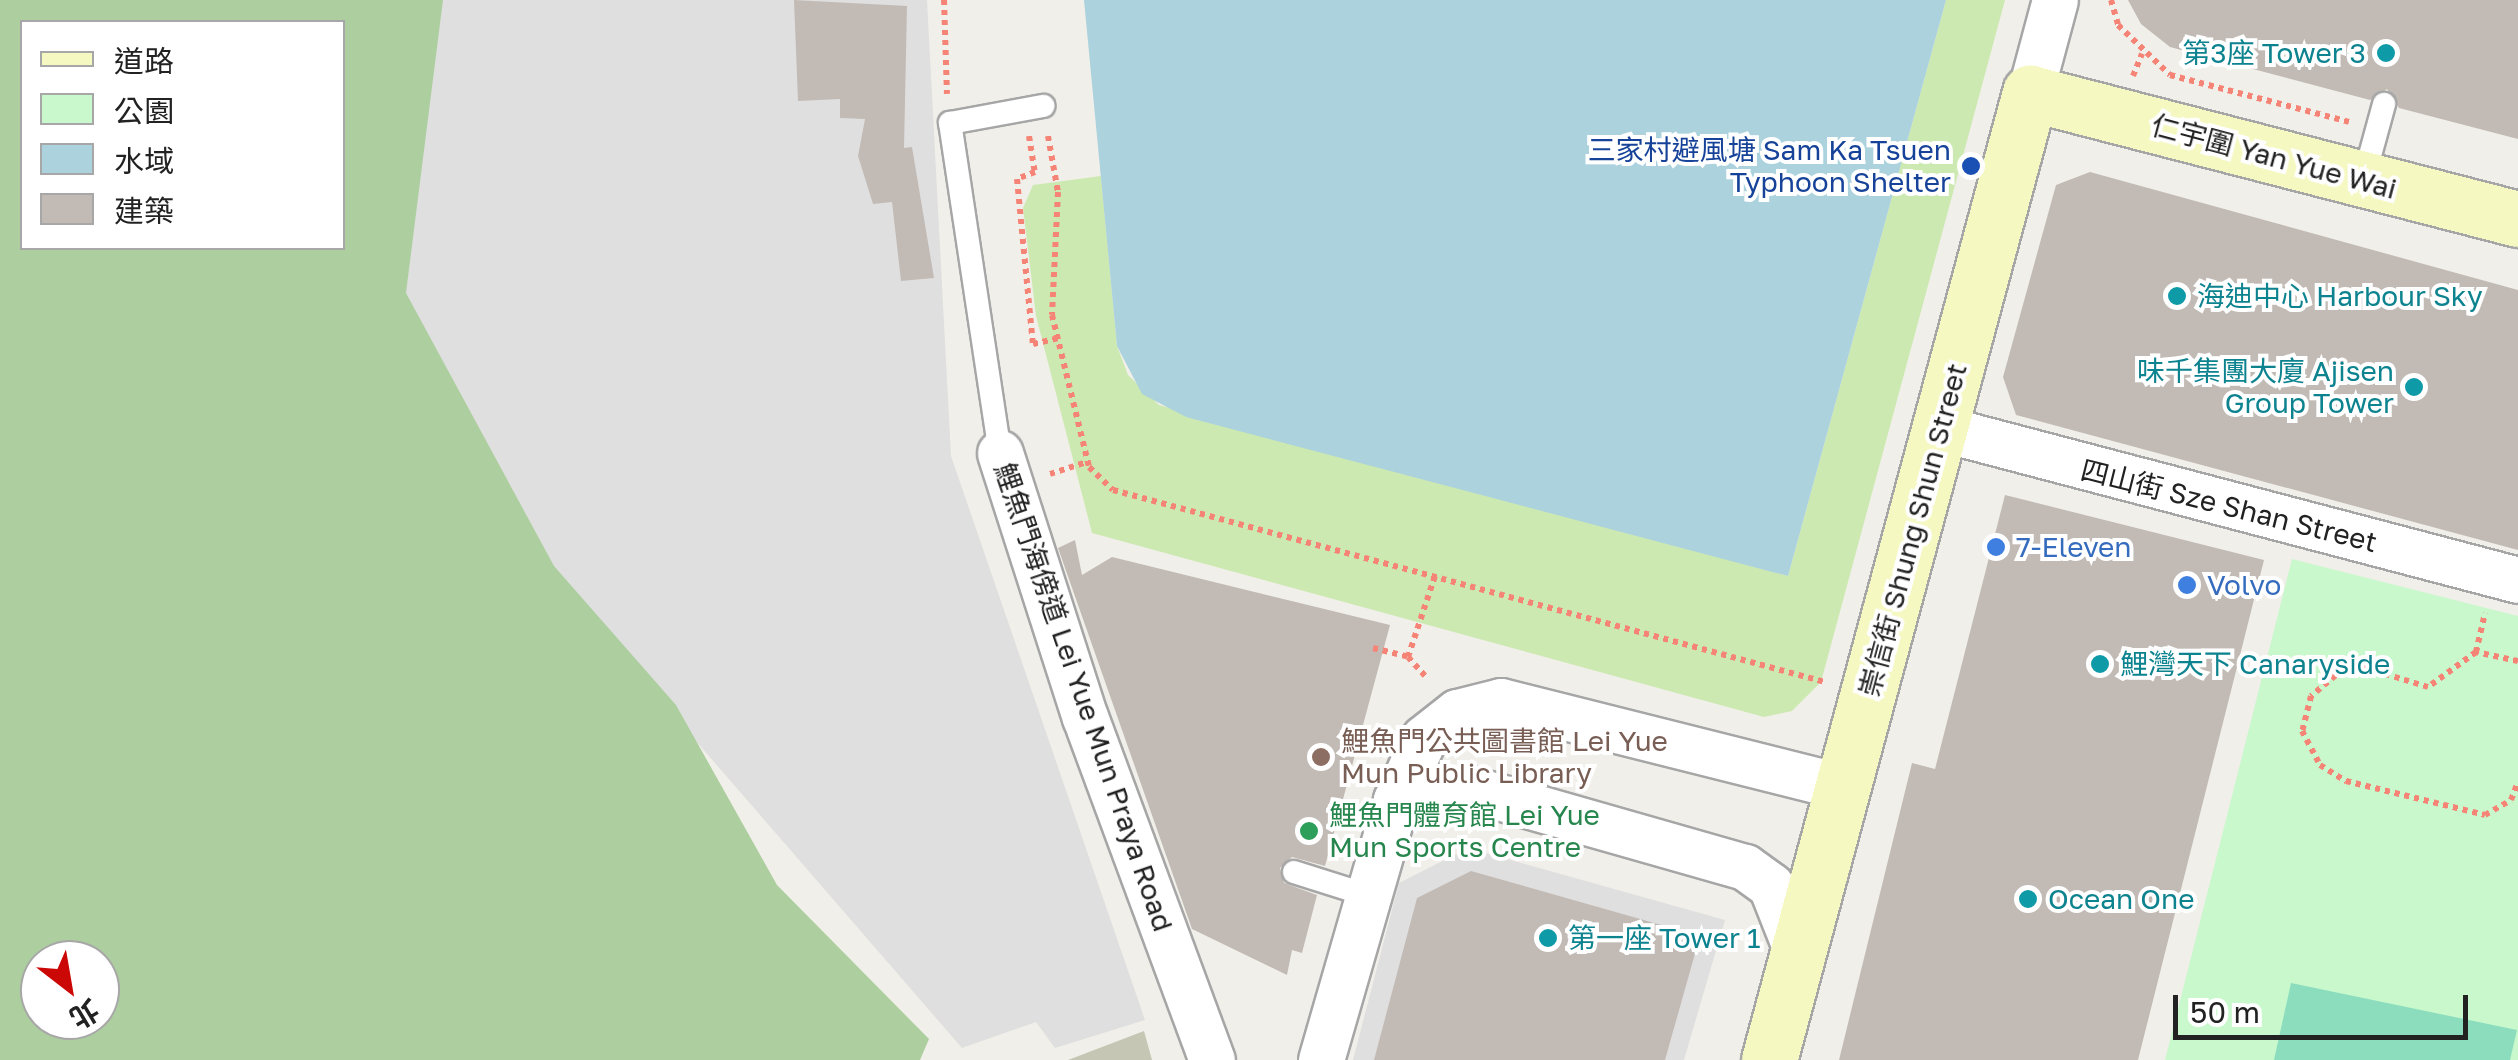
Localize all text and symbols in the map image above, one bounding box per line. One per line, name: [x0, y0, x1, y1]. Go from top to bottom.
legend: [20, 20, 345, 250]
place label: 第3座 Tower 3: [2182, 36, 2366, 70]
marker: 第3座 Tower 3: [2375, 42, 2397, 64]
text: 道路: [114, 43, 174, 79]
text: 公園: [114, 93, 174, 129]
street label: 仁宇圍 Yan Yue Wai: [2148, 108, 2400, 206]
place label: 三家村避風塘 Sam Ka Tsuen Typhoon Shelter: [1588, 133, 1951, 199]
text: 水域: [114, 143, 174, 179]
marker: 三家村避風塘 Sam Ka Tsuen Typhoon Shelter: [1960, 155, 1982, 177]
text: 建築: [114, 193, 174, 229]
place label: 海迪中心 Harbour Sky: [2197, 279, 2483, 313]
marker: 海迪中心 Harbour Sky: [2166, 285, 2188, 307]
place label: 味千集團大廈 Ajisen Group Tower: [2137, 354, 2394, 420]
street label: 崇信街 Shung Shun Street: [1852, 360, 1974, 700]
marker: 味千集團大廈 Ajisen Group Tower: [2403, 376, 2425, 398]
street label: 四山街 Sze Shan Street: [2077, 453, 2381, 559]
street label: 鯉魚門海傍道 Lei Yue Mun Praya Road: [988, 458, 1180, 936]
place label: 7-Eleven: [2016, 530, 2131, 564]
marker: 7-Eleven: [1985, 536, 2007, 558]
place label: Volvo: [2207, 568, 2281, 602]
marker: Volvo: [2176, 574, 2198, 596]
place label: 鯉灣天下 Canaryside: [2120, 647, 2390, 681]
marker: 鯉灣天下 Canaryside: [2089, 653, 2111, 675]
place label: 鯉魚門公共圖書館 Lei Yue Mun Public Library: [1341, 724, 1668, 790]
marker: 鯉魚門公共圖書館 Lei Yue Mun Public Library: [1310, 746, 1332, 768]
place label: 鯉魚門體育館 Lei Yue Mun Sports Centre: [1329, 798, 1600, 864]
marker: 鯉魚門體育館 Lei Yue Mun Sports Centre: [1298, 820, 1320, 842]
place label: Ocean One: [2048, 882, 2194, 916]
marker: Ocean One: [2017, 888, 2039, 910]
place label: 第一座 Tower 1: [1568, 921, 1760, 955]
marker: 第一座 Tower 1: [1537, 927, 1559, 949]
north arrow: [20, 940, 120, 1040]
scale bar: [2178, 975, 2473, 1037]
text: 北: [64, 993, 105, 1036]
text: 50 m: [2190, 994, 2260, 1030]

